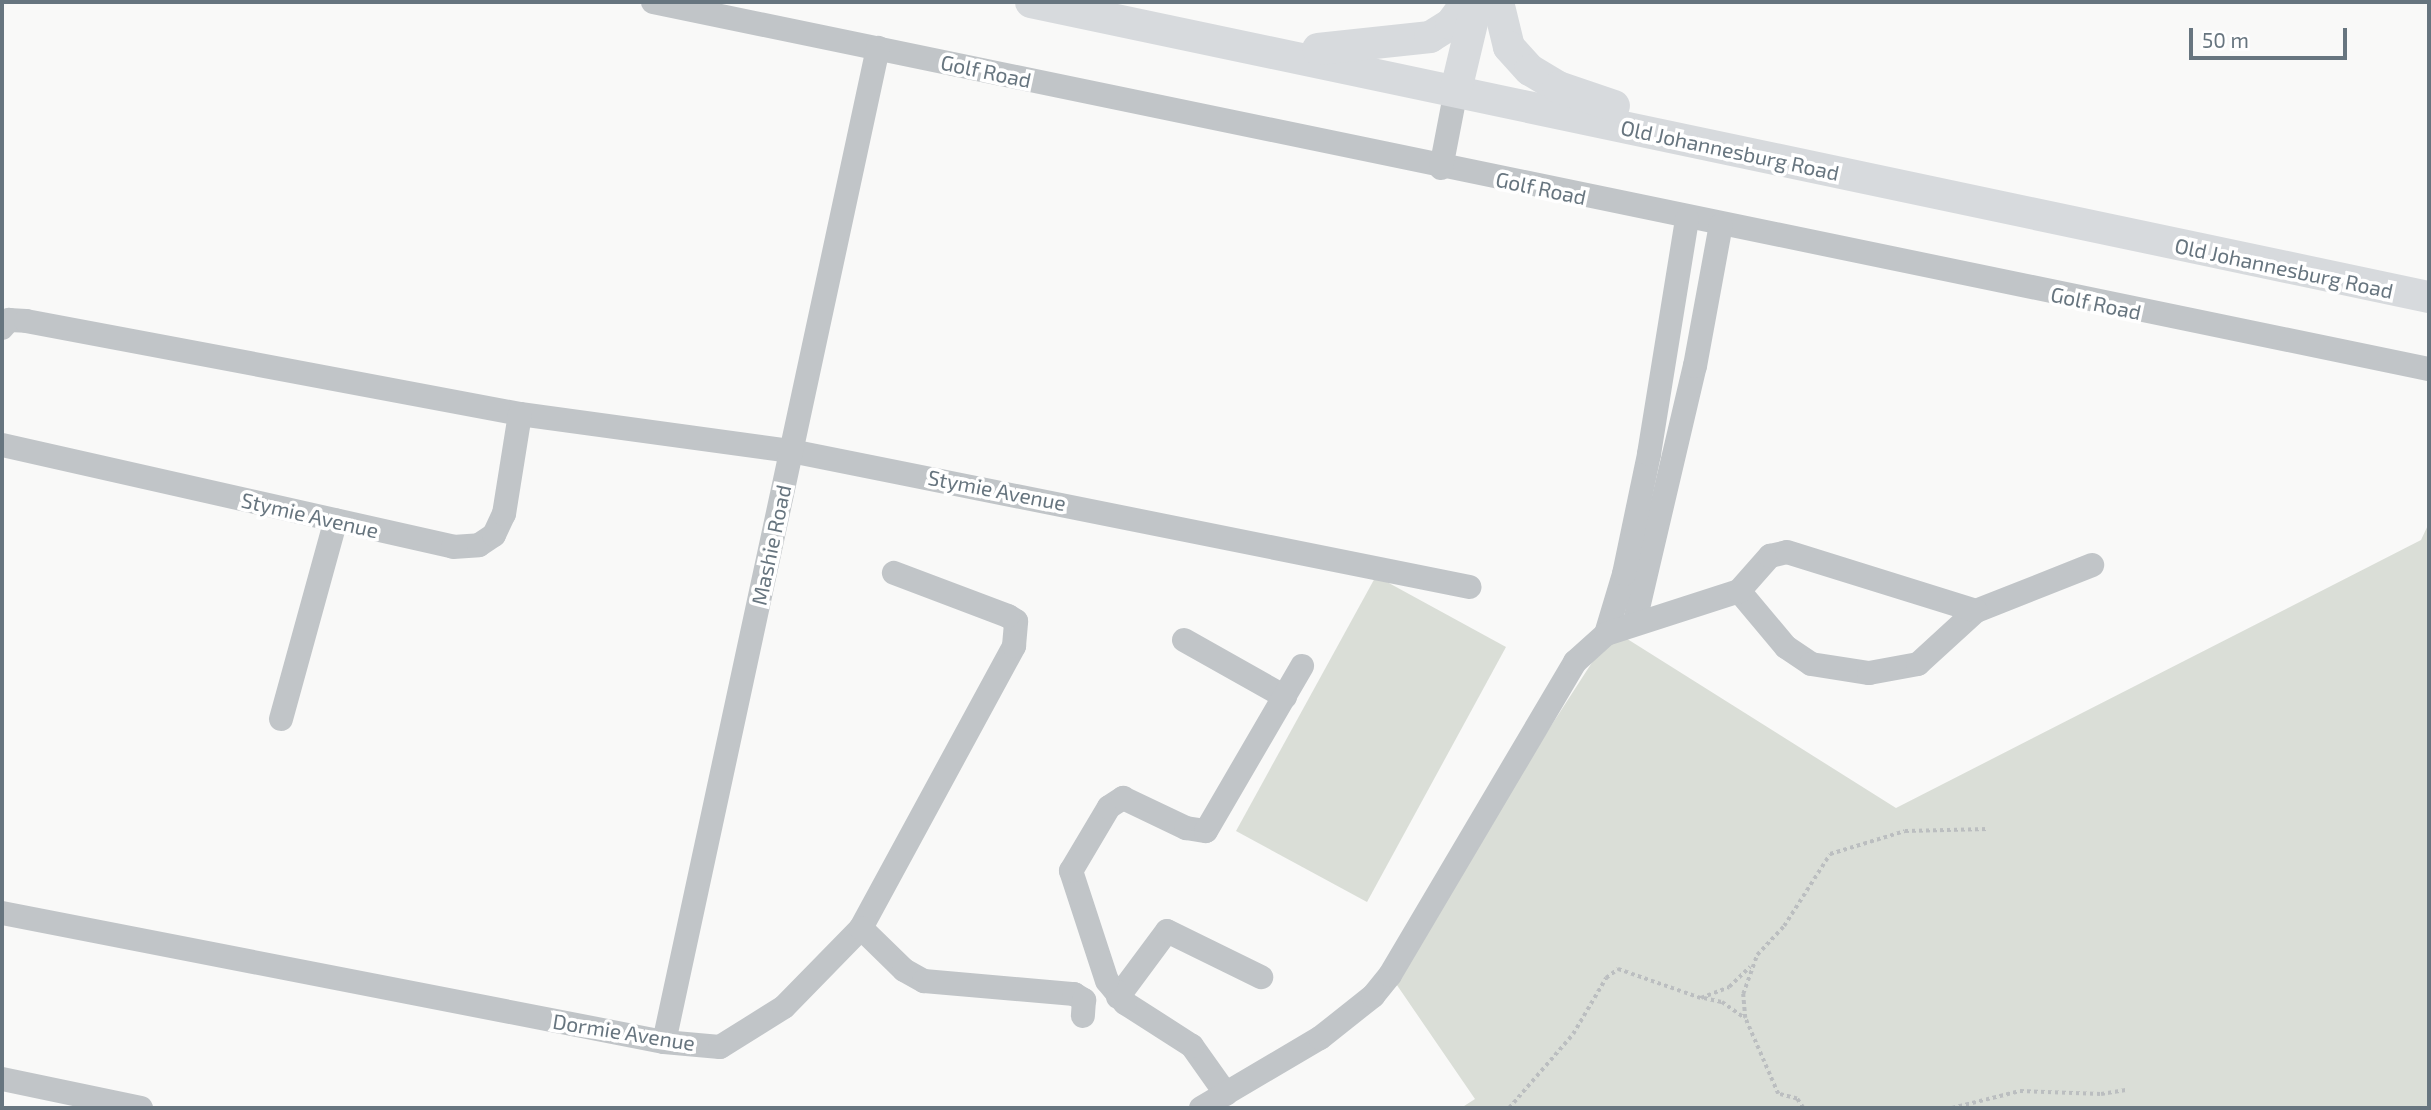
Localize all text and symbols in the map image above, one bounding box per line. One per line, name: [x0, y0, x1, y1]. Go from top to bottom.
scale bar: [2193, 14, 2350, 58]
text: 50 m: [2202, 27, 2249, 52]
street label: Golf Road: [938, 49, 1034, 93]
street label: Old Johannesburg Road: [1618, 114, 1842, 186]
street label: Golf Road: [1493, 166, 1589, 210]
street label: Old Johannesburg Road: [2172, 232, 2396, 304]
street label: Golf Road: [2048, 281, 2144, 325]
street label: Stymie Avenue: [926, 464, 1068, 516]
street label: Mashie Road: [746, 483, 796, 607]
street label: Stymie Avenue: [239, 487, 381, 543]
street label: Dormie Avenue: [551, 1008, 697, 1056]

